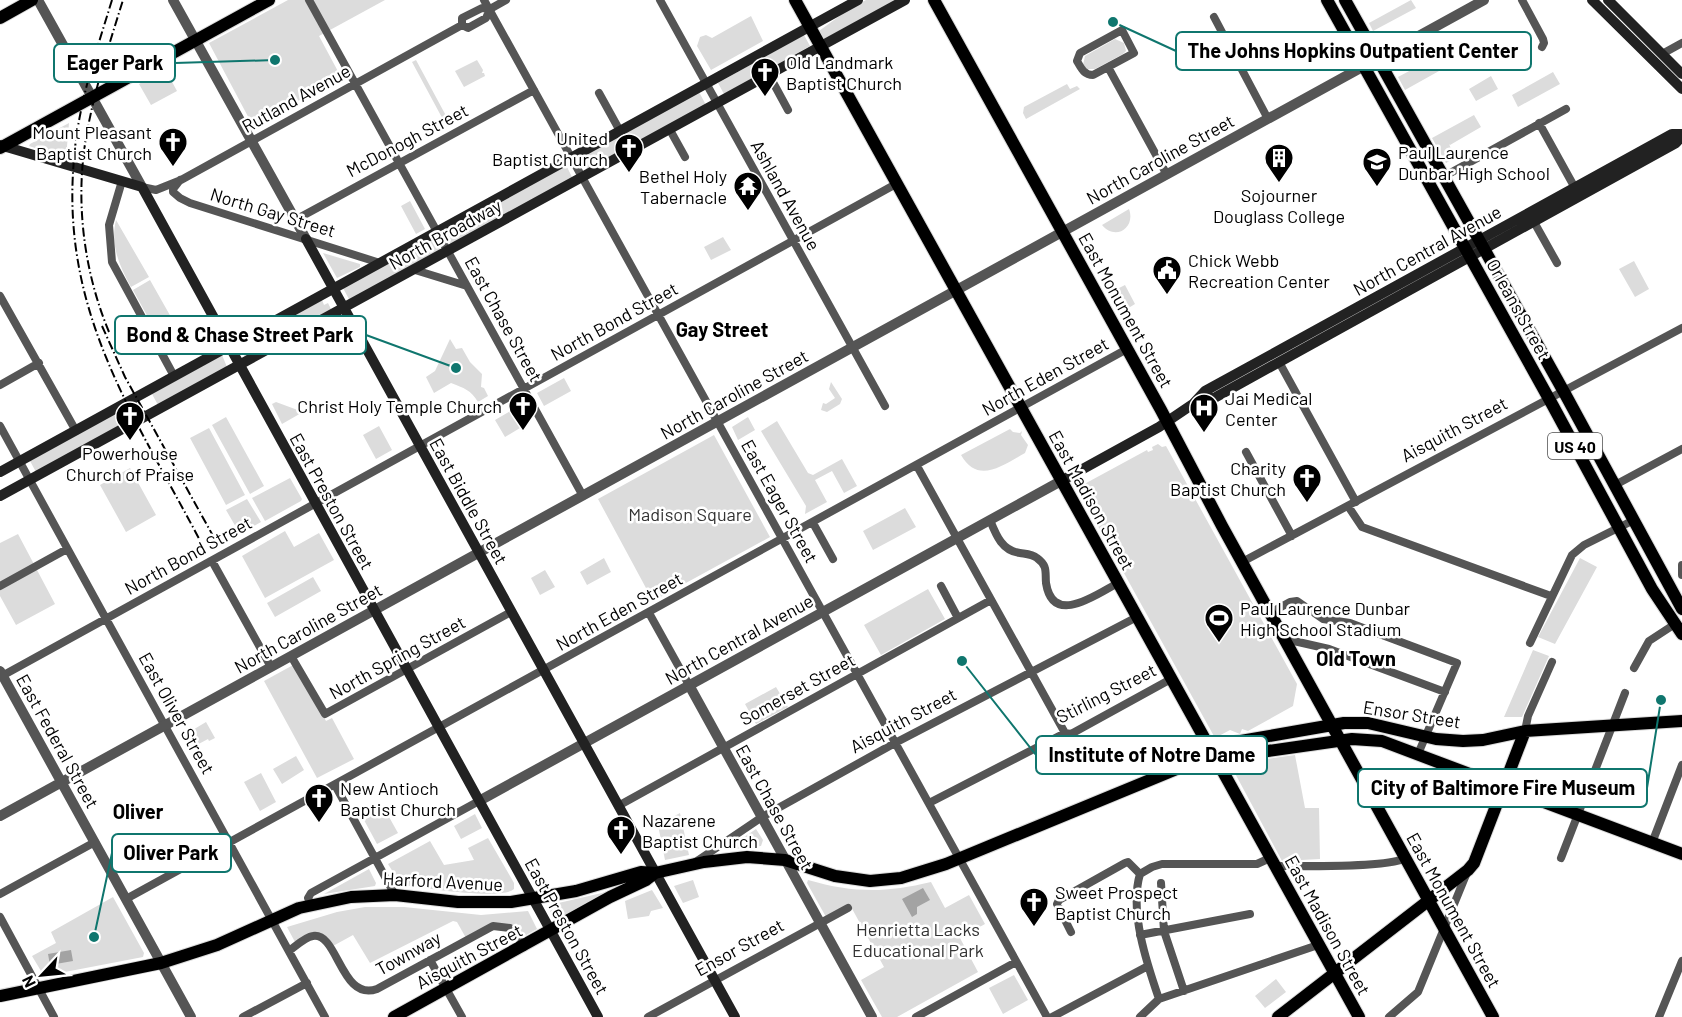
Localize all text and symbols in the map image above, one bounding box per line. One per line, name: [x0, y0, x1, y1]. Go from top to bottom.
callout: The Johns Hopkins Outpatient Center: [1176, 32, 1531, 70]
text: The Johns Hopkins Outpatient Center: [1188, 38, 1519, 62]
callout: Eager Park: [54, 44, 175, 82]
text: Eager Park: [67, 50, 164, 74]
place label: Old Landmark Baptist Church: [786, 51, 902, 94]
church icon: Old Landmark Baptist Church: [749, 56, 781, 98]
street label: Rutland Avenue: [238, 59, 354, 137]
street label: McDonogh Street: [342, 99, 472, 181]
street label: North Caroline Street: [1082, 109, 1238, 209]
place label: Mount Pleasant Baptist Church: [32, 121, 152, 164]
church icon: Mount Pleasant Baptist Church: [157, 126, 189, 168]
place label: United Baptist Church: [492, 127, 608, 170]
church icon: United Baptist Church: [613, 132, 645, 174]
street label: Ashland Avenue: [747, 136, 825, 254]
place label: Paul Laurence Dunbar High School: [1398, 141, 1550, 184]
building icon: Sojourner Douglass College: [1263, 142, 1295, 184]
school or university icon: Paul Laurence Dunbar High School: [1361, 146, 1393, 188]
place label: Bethel Holy Tabernacle: [639, 165, 727, 208]
temple icon: Bethel Holy Tabernacle: [732, 170, 764, 212]
street label: North Gay Street: [208, 183, 338, 241]
place label: Sojourner Douglass College: [1213, 184, 1345, 227]
street label: North Broadway: [385, 194, 505, 274]
street label: North Central Avenue: [1349, 200, 1505, 300]
street label: East Monument Street: [1074, 228, 1178, 392]
place label: Chick Webb Recreation Center: [1188, 249, 1330, 292]
street label: East Chase Street: [461, 253, 547, 385]
public building icon: Chick Webb Recreation Center: [1151, 254, 1183, 296]
street label: Orleans Street: [1482, 255, 1556, 363]
street label: North Bond Street: [547, 277, 681, 365]
callout: Bond & Chase Street Park: [115, 316, 366, 354]
district label: Gay Street: [676, 317, 768, 341]
text: Bond & Chase Street Park: [126, 322, 354, 346]
street label: North Eden Street: [978, 332, 1112, 420]
street label: North Caroline Street: [656, 344, 812, 444]
place label: Jai Medical Center: [1225, 387, 1312, 430]
church icon: Christ Holy Temple Church: [507, 390, 539, 432]
hospital icon: Jai Medical Center: [1188, 392, 1220, 434]
street label: Aisquith Street: [1397, 392, 1511, 466]
place label: Christ Holy Temple Church: [297, 395, 502, 417]
church icon: Powerhouse Church of Praise: [114, 400, 146, 442]
street label: East Madison Street: [1044, 426, 1140, 574]
street label: East Preston Street: [285, 429, 379, 573]
road number: US 40: [1548, 433, 1602, 459]
street label: East Biddle Street: [425, 434, 513, 568]
street label: East Eager Street: [737, 436, 823, 566]
place label: Powerhouse Church of Praise: [66, 442, 194, 485]
place label: Charity Baptist Church: [1170, 457, 1286, 500]
church icon: Charity Baptist Church: [1291, 462, 1323, 504]
park label: Madison Square: [628, 503, 752, 525]
street label: North Bond Street: [121, 511, 255, 599]
street label: North Eden Street: [552, 567, 686, 655]
street label: North Caroline Street: [230, 578, 386, 678]
street label: North Central Avenue: [661, 589, 817, 689]
place label: Paul Laurence Dunbar High School Stadium: [1240, 597, 1411, 640]
sports icon: Paul Laurence Dunbar High School Stadium: [1203, 602, 1235, 644]
street label: North Spring Street: [325, 610, 469, 704]
district label: Old Town: [1316, 646, 1396, 670]
street label: East Oliver Street: [134, 648, 220, 778]
street label: Somerset Street: [735, 648, 859, 730]
street label: Stirling Street: [1052, 658, 1160, 728]
street label: East Federal Street: [12, 670, 104, 812]
street label: Aisquith Street: [846, 683, 960, 757]
street label: Ensor Street: [1362, 695, 1462, 733]
callout: Institute of Notre Dame: [1036, 736, 1267, 774]
street label: East Chase Street: [732, 741, 818, 873]
text: Institute of Notre Dame: [1049, 742, 1256, 766]
callout: City of Baltimore Fire Museum: [1358, 769, 1647, 807]
text: City of Baltimore Fire Museum: [1371, 775, 1635, 799]
place label: New Antioch Baptist Church: [340, 777, 456, 820]
church icon: New Antioch Baptist Church: [303, 782, 335, 824]
district label: Oliver: [113, 799, 164, 823]
place label: Nazarene Baptist Church: [642, 809, 758, 852]
church icon: Nazarene Baptist Church: [605, 814, 637, 856]
street label: East Monument Street: [1402, 828, 1506, 992]
callout: Oliver Park: [112, 834, 231, 872]
text: Oliver Park: [123, 840, 219, 864]
street label: East Madison Street: [1280, 851, 1376, 999]
street label: East Preston Street: [520, 854, 614, 998]
street label: Harford Avenue: [382, 867, 504, 895]
place label: Sweet Prospect Baptist Church: [1055, 881, 1178, 924]
church icon: Sweet Prospect Baptist Church: [1018, 886, 1050, 928]
street label: Ensor Street: [691, 914, 787, 980]
park label: Henrietta Lacks Educational Park: [852, 918, 984, 961]
street label: Aisquith Street: [412, 919, 526, 993]
street label: Townway: [372, 926, 444, 980]
north arrow: [12, 945, 72, 1005]
text: N: [17, 973, 39, 991]

